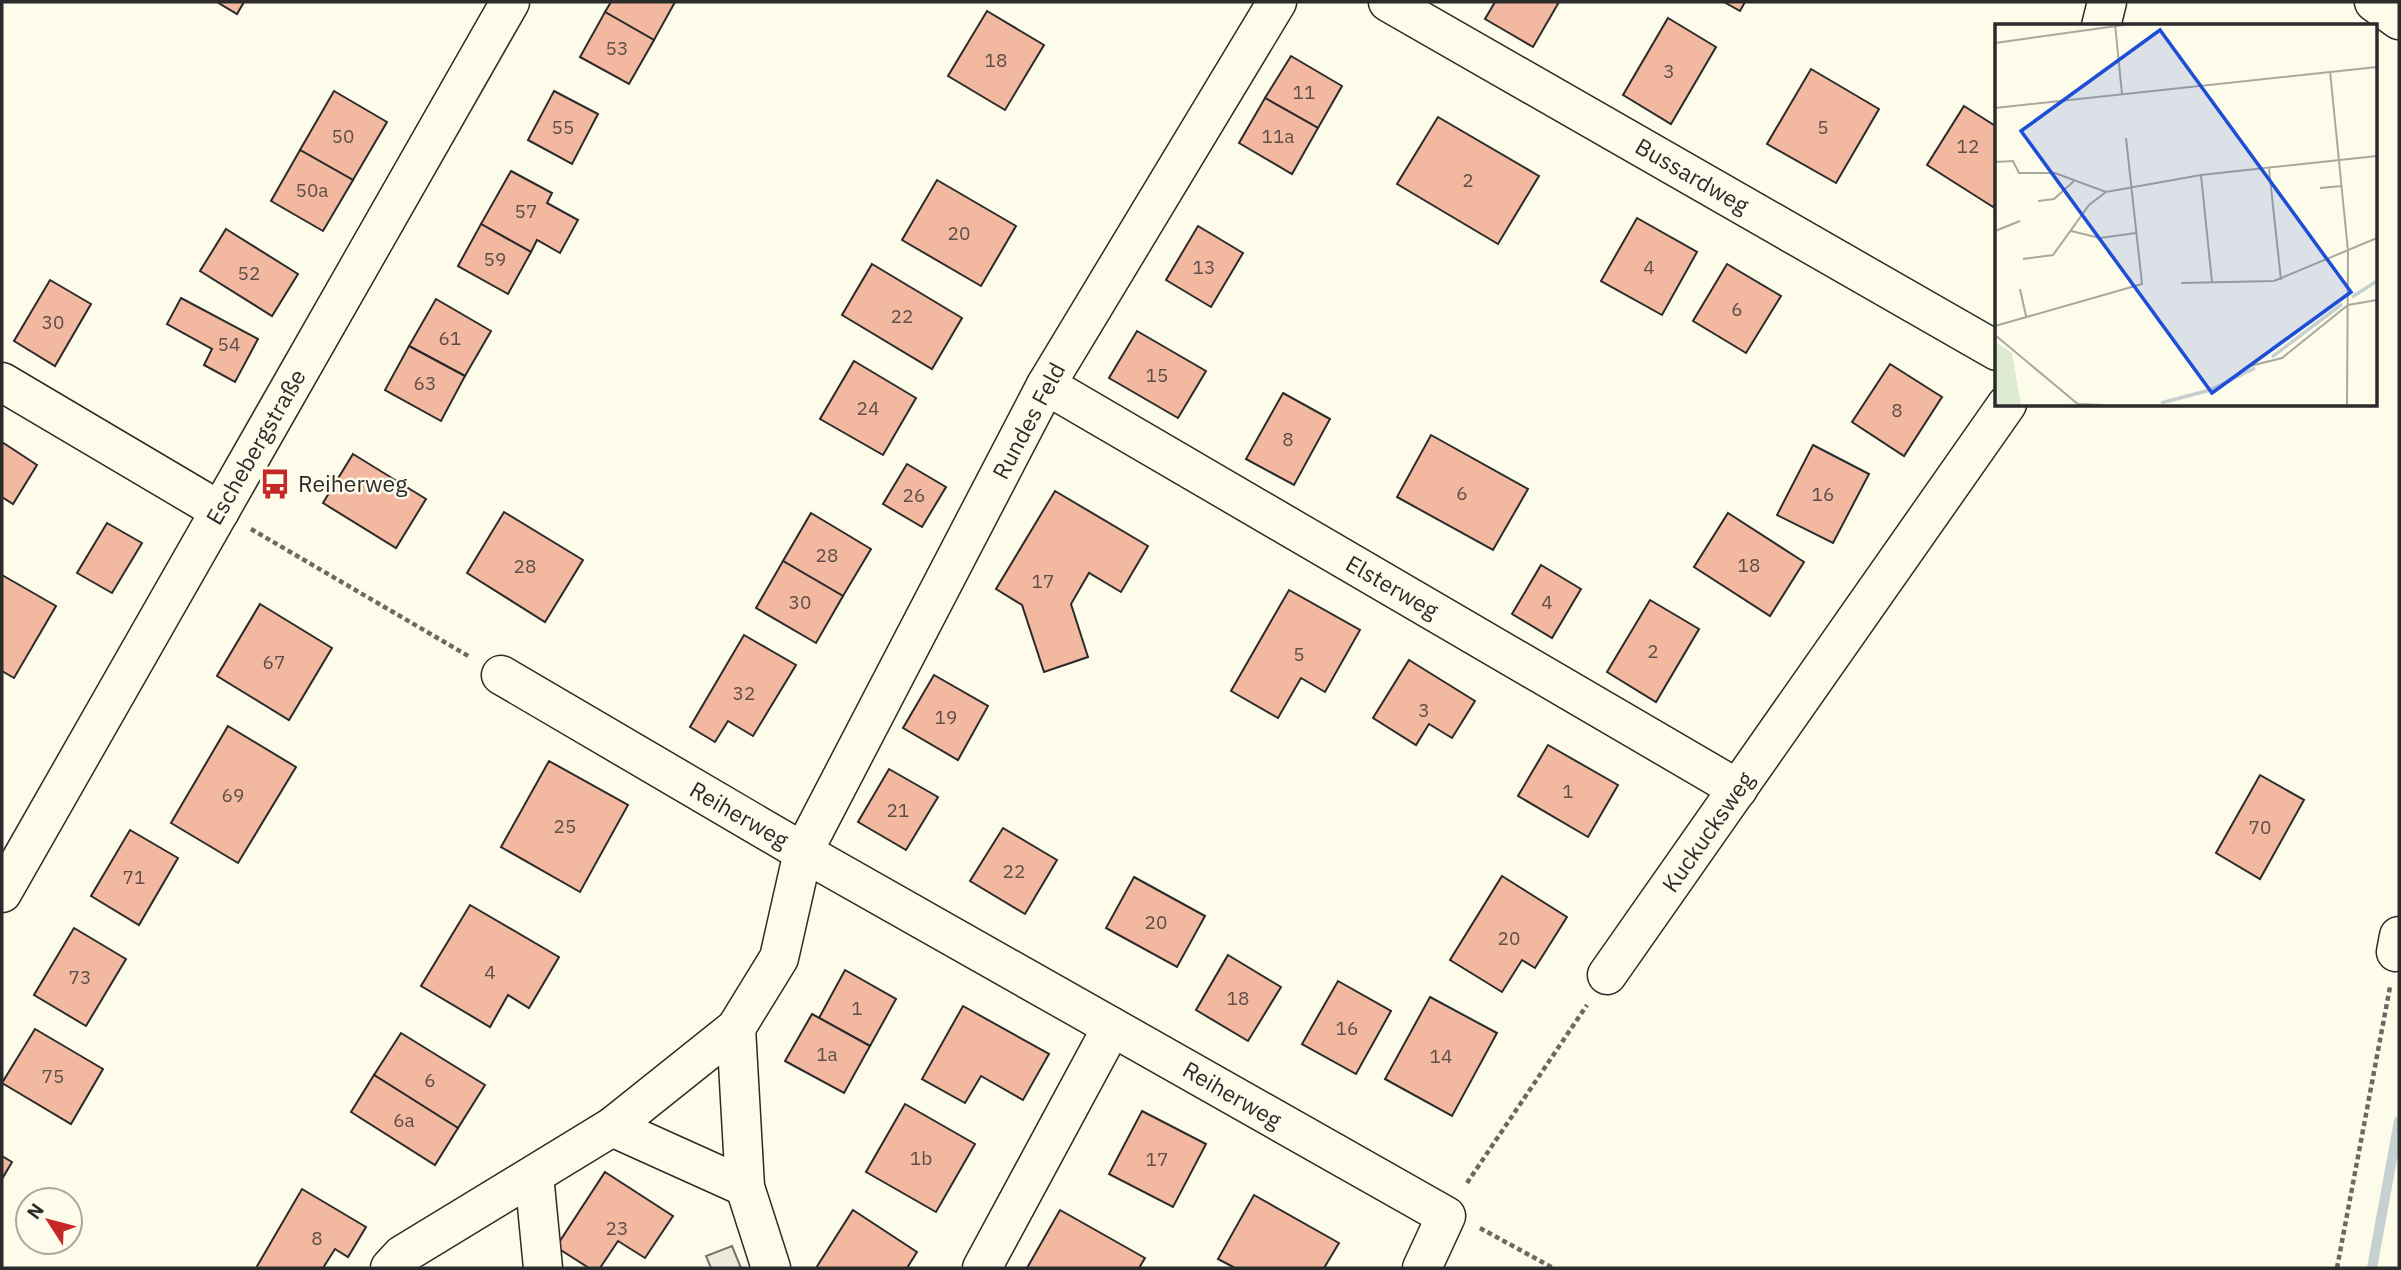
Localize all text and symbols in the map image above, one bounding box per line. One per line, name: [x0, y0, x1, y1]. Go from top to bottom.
inset map: [1995, 24, 2376, 406]
house number: 53: [606, 36, 628, 60]
house number: 18: [985, 48, 1007, 72]
house number: 3: [1663, 59, 1675, 83]
house number: 11: [1293, 80, 1315, 104]
house number: 55: [552, 115, 574, 139]
house number: 5: [1817, 115, 1829, 139]
house number: 50: [332, 124, 354, 148]
house number: 11a: [1262, 124, 1294, 148]
street label: Bussardweg: [1630, 130, 1755, 220]
house number: 12: [1957, 134, 1979, 158]
house number: 2: [1462, 168, 1474, 192]
house number: 50a: [296, 178, 328, 202]
house number: 57: [515, 199, 537, 223]
house number: 20: [948, 221, 970, 245]
house number: 59: [484, 247, 506, 271]
house number: 13: [1193, 255, 1215, 279]
house number: 4: [1643, 255, 1655, 279]
house number: 52: [238, 261, 260, 285]
house number: 6: [1731, 297, 1743, 321]
house number: 22: [891, 304, 913, 328]
house number: 30: [42, 310, 64, 334]
house number: 61: [439, 326, 461, 350]
house number: 54: [218, 332, 240, 356]
street label: Rundes Feld: [985, 357, 1071, 484]
street label: Eschebergstraße: [198, 363, 312, 530]
house number: 15: [1146, 363, 1168, 387]
house number: 63: [414, 371, 436, 395]
house number: 24: [857, 396, 879, 420]
house number: 8: [1891, 398, 1903, 422]
house number: 8: [1282, 427, 1294, 451]
bus stop icon: Reiherweg: [258, 467, 292, 501]
place label: Reiherweg: [298, 468, 407, 498]
house number: 6: [1456, 481, 1468, 505]
house number: 16: [1812, 482, 1834, 506]
house number: 26: [903, 483, 925, 507]
house number: 28: [816, 543, 838, 567]
street label: Elsterweg: [1341, 548, 1444, 625]
house number: 18: [1738, 553, 1760, 577]
house number: 28: [514, 554, 536, 578]
house number: 17: [1032, 569, 1054, 593]
house number: 30: [789, 590, 811, 614]
house number: 4: [1541, 590, 1553, 614]
house number: 2: [1647, 639, 1659, 663]
house number: 5: [1293, 642, 1305, 666]
house number: 67: [263, 650, 285, 674]
house number: 32: [733, 681, 755, 705]
house number: 3: [1418, 698, 1430, 722]
house number: 19: [935, 705, 957, 729]
street label: Kuckucksweg: [1655, 765, 1760, 898]
street label: Reiherweg: [685, 774, 794, 854]
house number: 1: [1562, 779, 1574, 803]
house number: 69: [222, 783, 244, 807]
house number: 21: [887, 798, 909, 822]
house number: 25: [554, 814, 576, 838]
house number: 70: [2249, 815, 2271, 839]
house number: 22: [1003, 859, 1025, 883]
house number: 71: [123, 865, 145, 889]
house number: 20: [1145, 910, 1167, 934]
house number: 20: [1498, 926, 1520, 950]
house number: 4: [484, 960, 496, 984]
house number: 73: [69, 965, 91, 989]
house number: 18: [1227, 986, 1249, 1010]
house number: 1: [851, 996, 863, 1020]
house number: 16: [1336, 1016, 1358, 1040]
house number: 1a: [816, 1042, 838, 1066]
house number: 14: [1430, 1044, 1452, 1068]
street label: Reiherweg: [1178, 1054, 1287, 1134]
house number: 75: [42, 1064, 64, 1088]
house number: 6: [424, 1068, 436, 1092]
house number: 6a: [393, 1108, 415, 1132]
house number: 1b: [910, 1146, 932, 1170]
house number: 17: [1146, 1147, 1168, 1171]
north arrow: [14, 1186, 84, 1256]
text: N: [21, 1198, 49, 1224]
house number: 23: [606, 1216, 628, 1240]
house number: 8: [311, 1226, 323, 1250]

